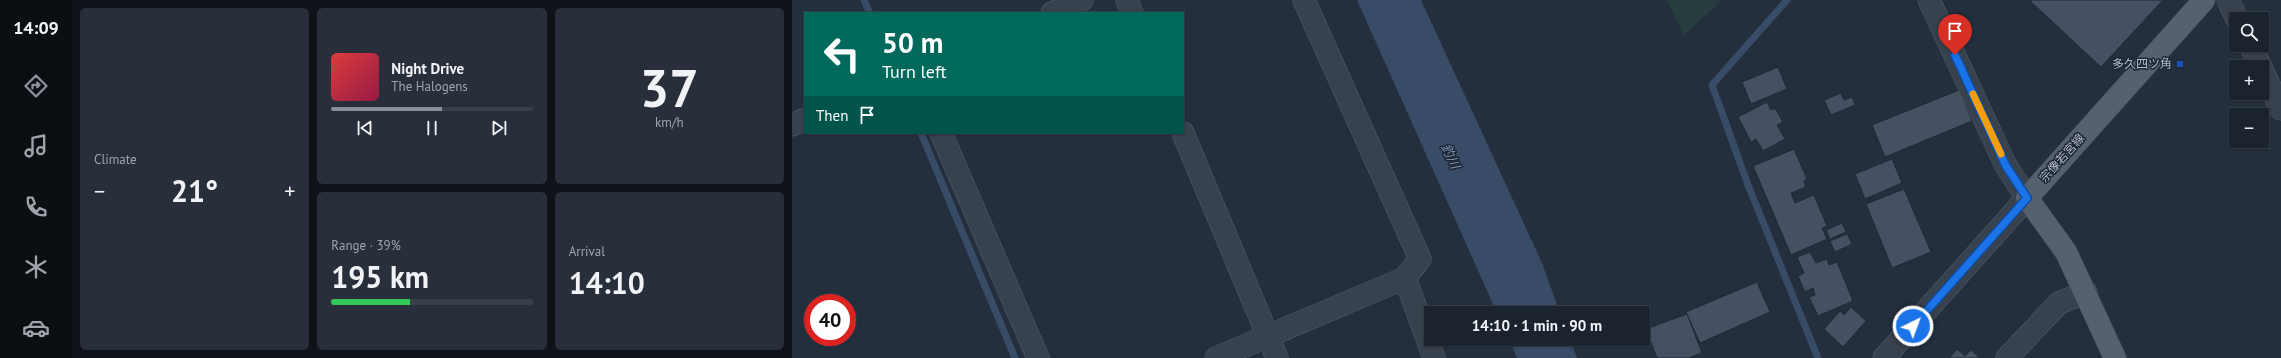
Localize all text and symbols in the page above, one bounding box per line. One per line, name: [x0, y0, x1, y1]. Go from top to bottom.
map controls: [2229, 12, 2269, 148]
button: search: [2229, 12, 2269, 52]
pin: [1938, 14, 1972, 55]
text: 14:09: [13, 16, 59, 39]
icon: arrive: [1944, 20, 1966, 42]
text: 50 m: [882, 24, 943, 61]
icon: left: [816, 28, 868, 80]
text: 37: [640, 54, 699, 121]
place label: 多久四ツ角: [2112, 56, 2172, 71]
text: Night Drive: [391, 59, 464, 78]
marker: 多久四ツ角: [2175, 59, 2185, 69]
text: Turn left: [882, 60, 947, 83]
button: +: [2229, 60, 2269, 100]
icon: directions: [22, 72, 50, 100]
text: The Halogens: [391, 78, 468, 95]
icon: arrive: [856, 104, 878, 126]
text: Then: [816, 106, 848, 125]
button: −: [2229, 108, 2269, 148]
text: km/h: [655, 114, 684, 131]
icon: previous: [354, 117, 376, 139]
icon: pause: [421, 117, 443, 139]
icon: next: [488, 117, 510, 139]
street label: 宗像若宮線: [2036, 130, 2087, 185]
icon: music: [22, 132, 50, 160]
water label: 釣川: [1437, 141, 1465, 173]
text: Climate: [94, 151, 137, 168]
text: 21°: [171, 171, 218, 210]
text: −: [94, 177, 105, 205]
text: +: [284, 177, 295, 205]
icon: phone: [22, 193, 50, 221]
text: Range · 39%: [331, 237, 401, 254]
text: Arrival: [569, 243, 605, 260]
icon: climate: [22, 253, 50, 281]
text: 195 km: [331, 257, 429, 296]
text: 14:10: [569, 263, 645, 302]
speed limit sign: 40: [804, 294, 856, 346]
position arrow: [1892, 305, 1934, 347]
icon: car: [22, 314, 50, 342]
text: 14:10 · 1 min · 90 m: [1472, 316, 1602, 335]

